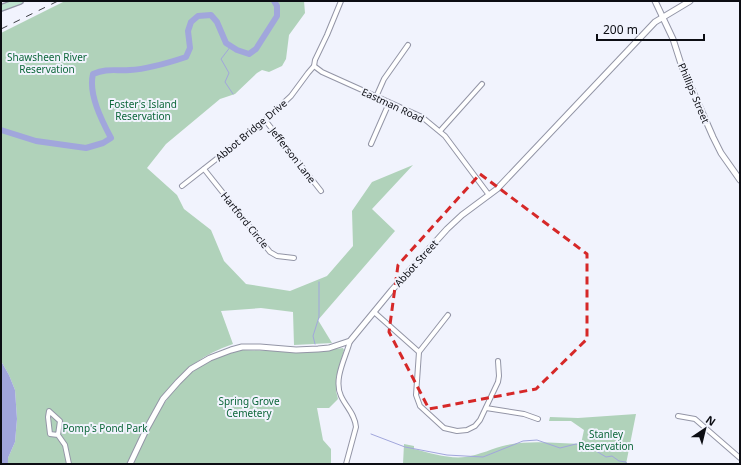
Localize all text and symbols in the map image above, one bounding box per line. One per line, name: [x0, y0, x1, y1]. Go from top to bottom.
scale bar: [597, 16, 704, 42]
text: 200 m: [603, 21, 638, 38]
park label: Shawsheen River Reservation: [7, 50, 87, 76]
street label: Phillips Street: [675, 61, 713, 126]
street label: Eastman Road: [360, 84, 426, 126]
street label: Abbot Bridge Drive: [212, 96, 290, 164]
park label: Foster's Island Reservation: [109, 97, 177, 123]
street label: Jefferson Lane: [266, 123, 319, 186]
street label: Hartford Circle: [218, 189, 272, 251]
street label: Abbot Street: [391, 236, 441, 290]
park label: Spring Grove Cemetery: [218, 394, 280, 420]
north arrow: [685, 409, 725, 449]
text: N: [703, 412, 719, 429]
park label: Pomp's Pond Park: [63, 421, 148, 435]
park label: Stanley Reservation: [578, 427, 634, 453]

